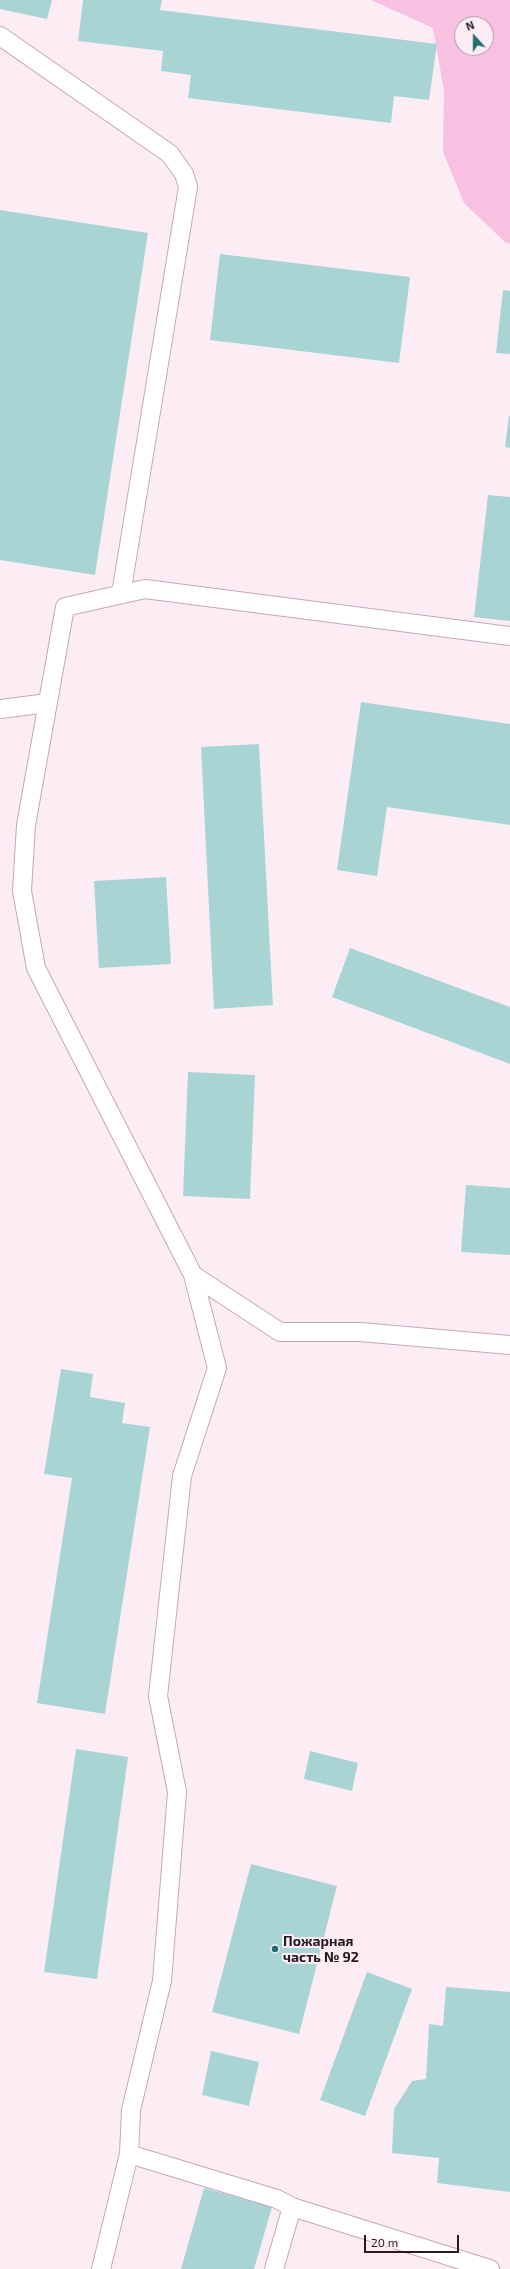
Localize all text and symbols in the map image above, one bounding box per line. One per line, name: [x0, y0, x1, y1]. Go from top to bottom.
north arrow: [454, 16, 494, 56]
text: N: [464, 18, 476, 33]
place label: Пожарная часть № 92: [283, 1933, 359, 1966]
marker: Пожарная часть № 92: [270, 1944, 280, 1954]
scale bar: [366, 2227, 461, 2253]
text: 20 m: [371, 2235, 398, 2249]

